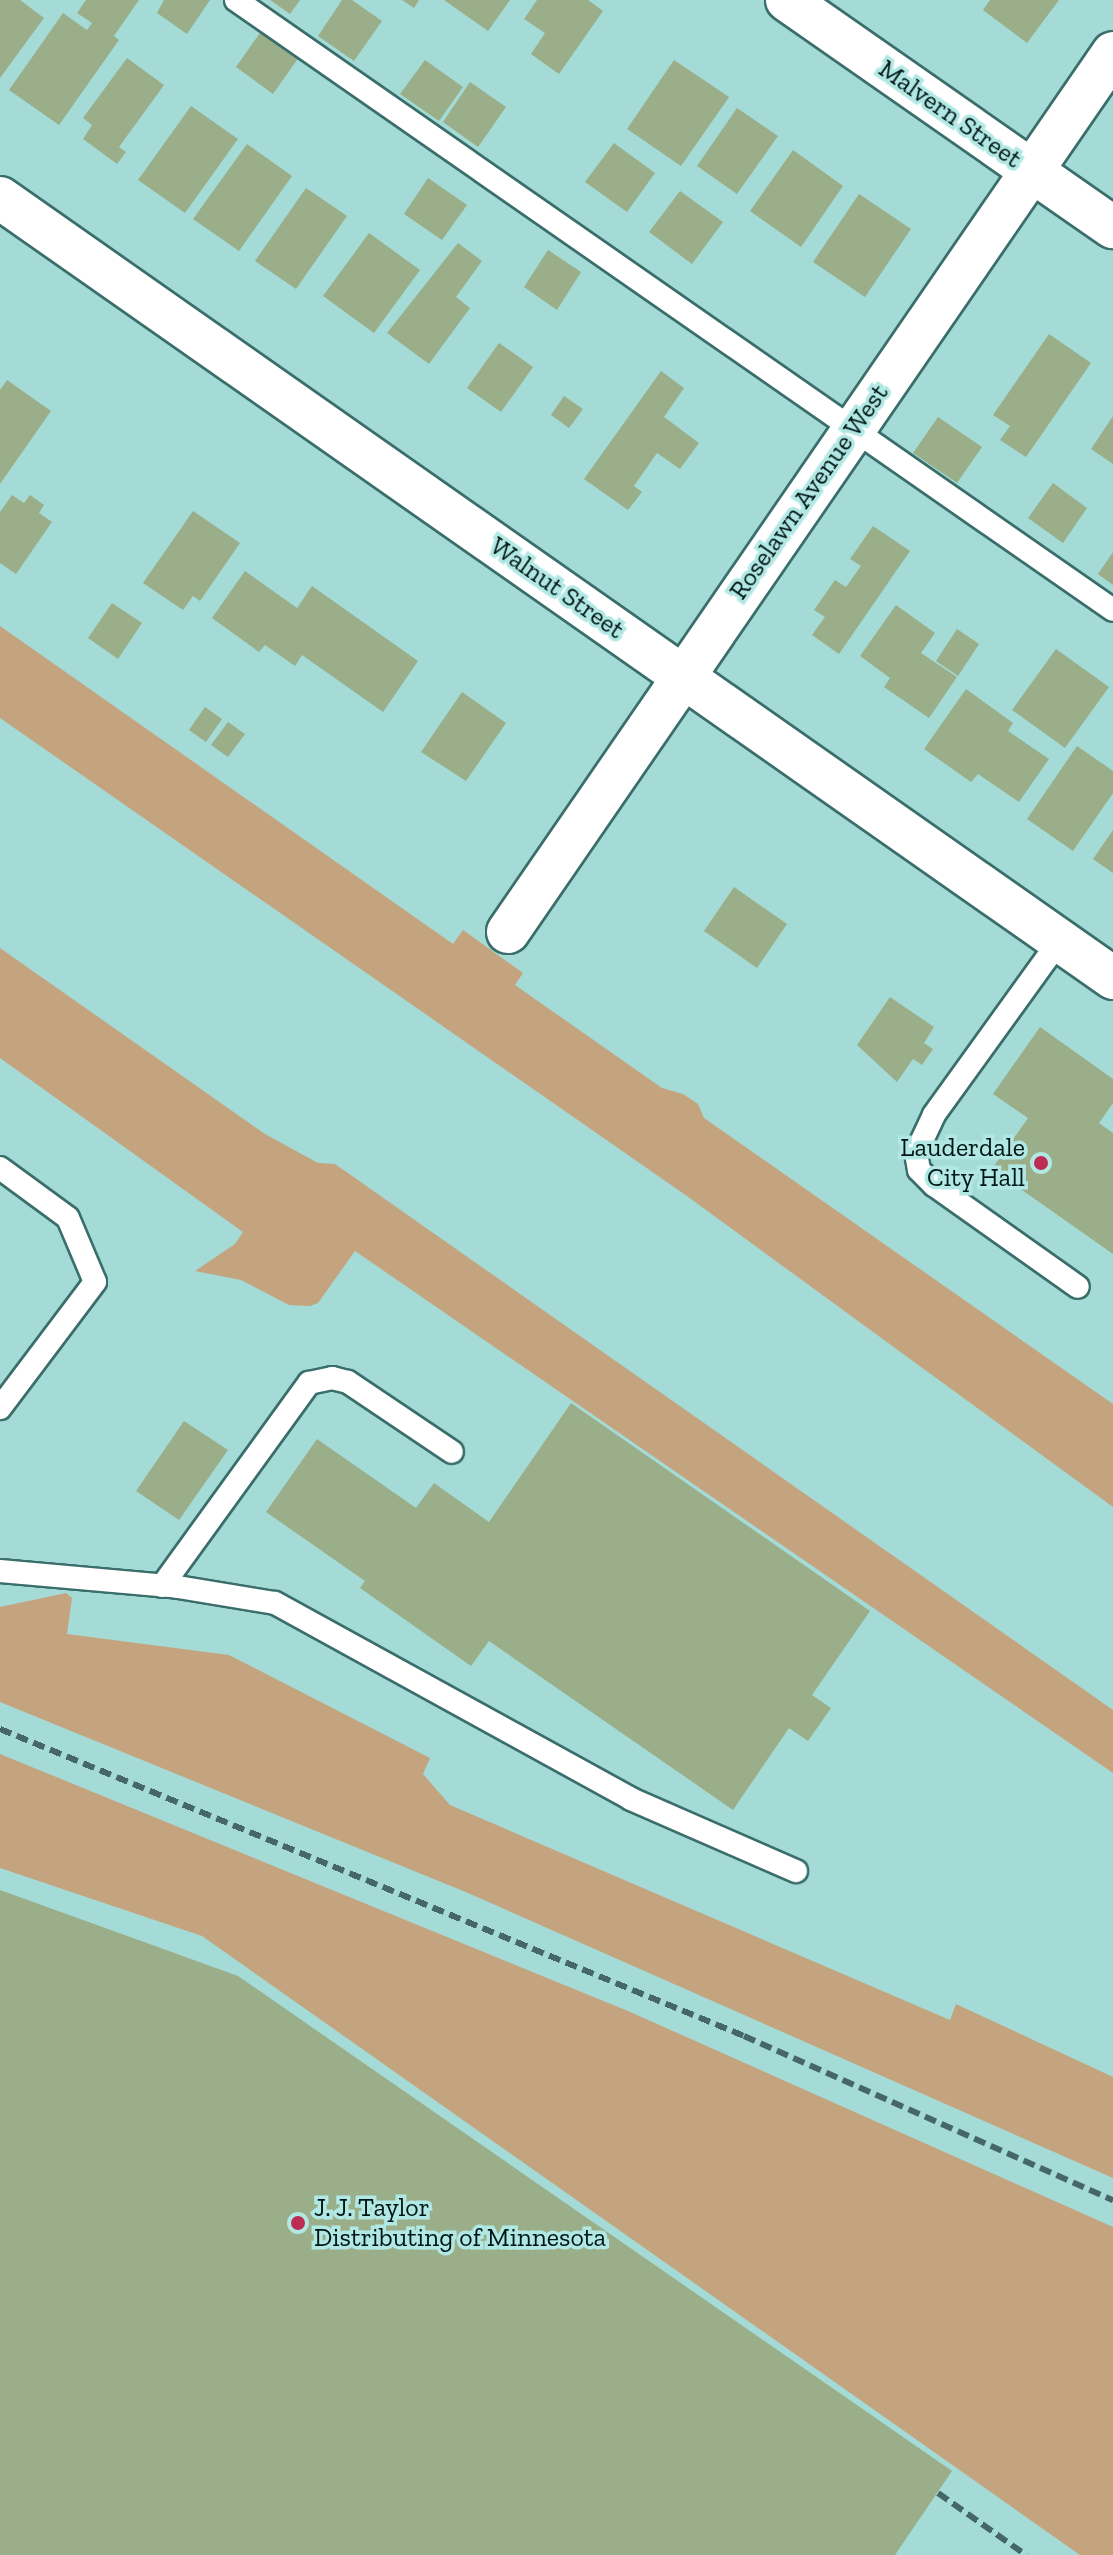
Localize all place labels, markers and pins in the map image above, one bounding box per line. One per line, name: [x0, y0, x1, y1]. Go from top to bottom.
place label: Lauderdale City Hall: [900, 1132, 1025, 1194]
marker: Lauderdale City Hall: [1032, 1154, 1050, 1172]
place label: J. J. Taylor Distributing of Minnesota: [314, 2192, 606, 2254]
marker: J. J. Taylor Distributing of Minnesota: [289, 2214, 307, 2232]

